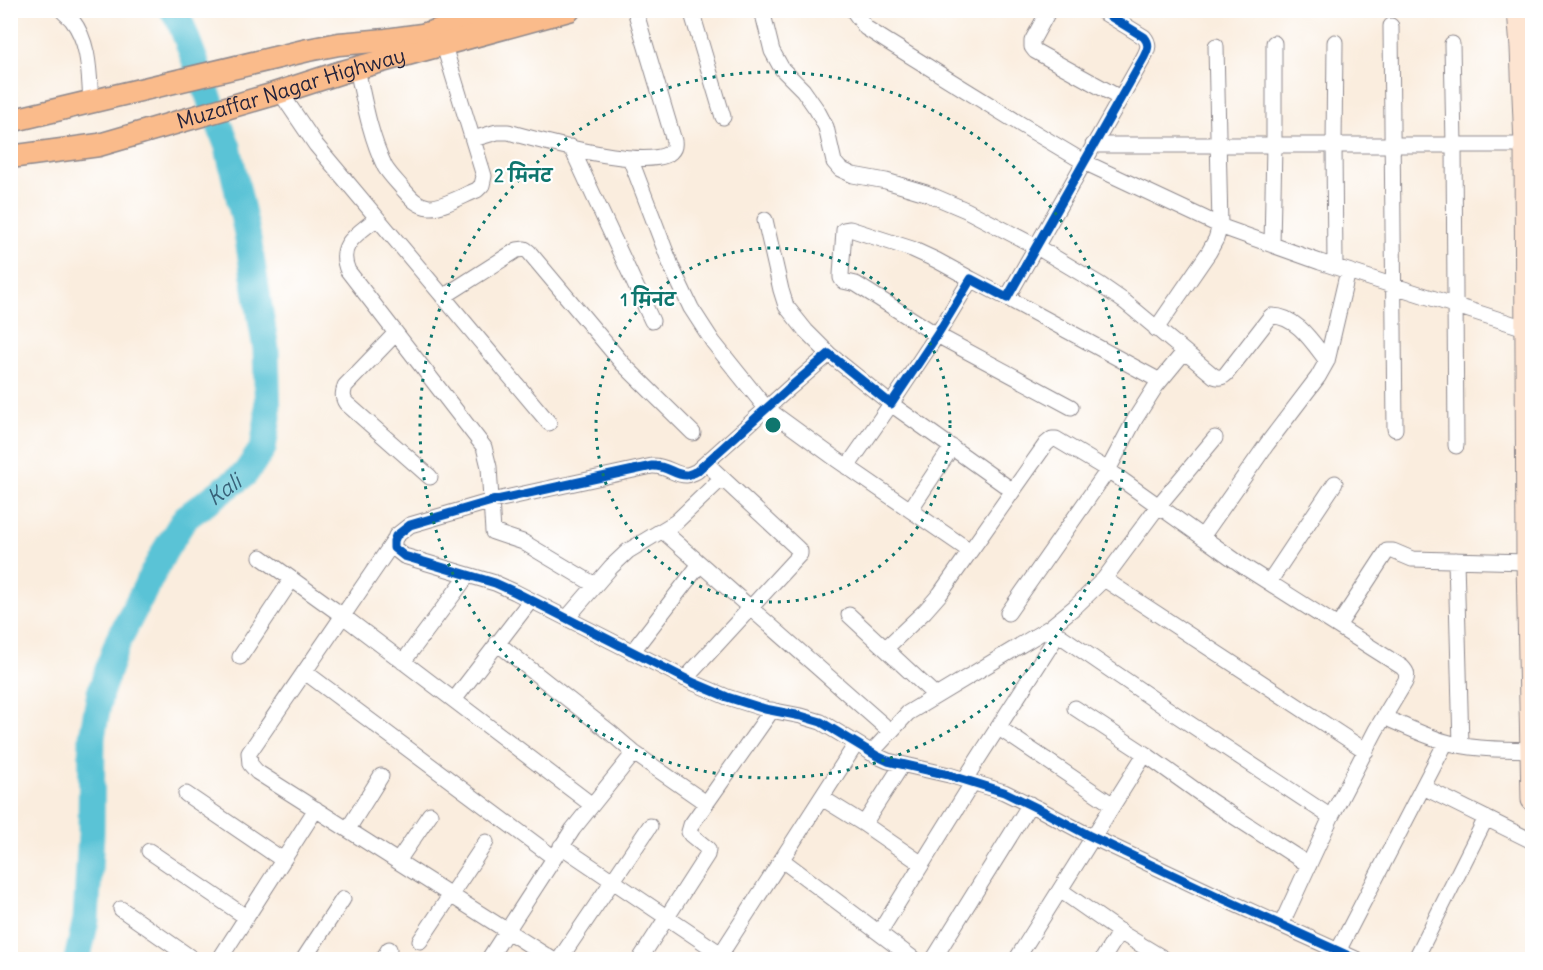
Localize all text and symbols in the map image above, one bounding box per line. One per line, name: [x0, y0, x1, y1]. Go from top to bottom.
street label: Muzaffar Nagar Highway: [173, 41, 408, 135]
text: 2 मिनट: [494, 161, 554, 187]
text: 1 मिनट: [620, 285, 678, 311]
centre of rings: [763, 415, 783, 435]
water label: Kali: [201, 466, 249, 512]

